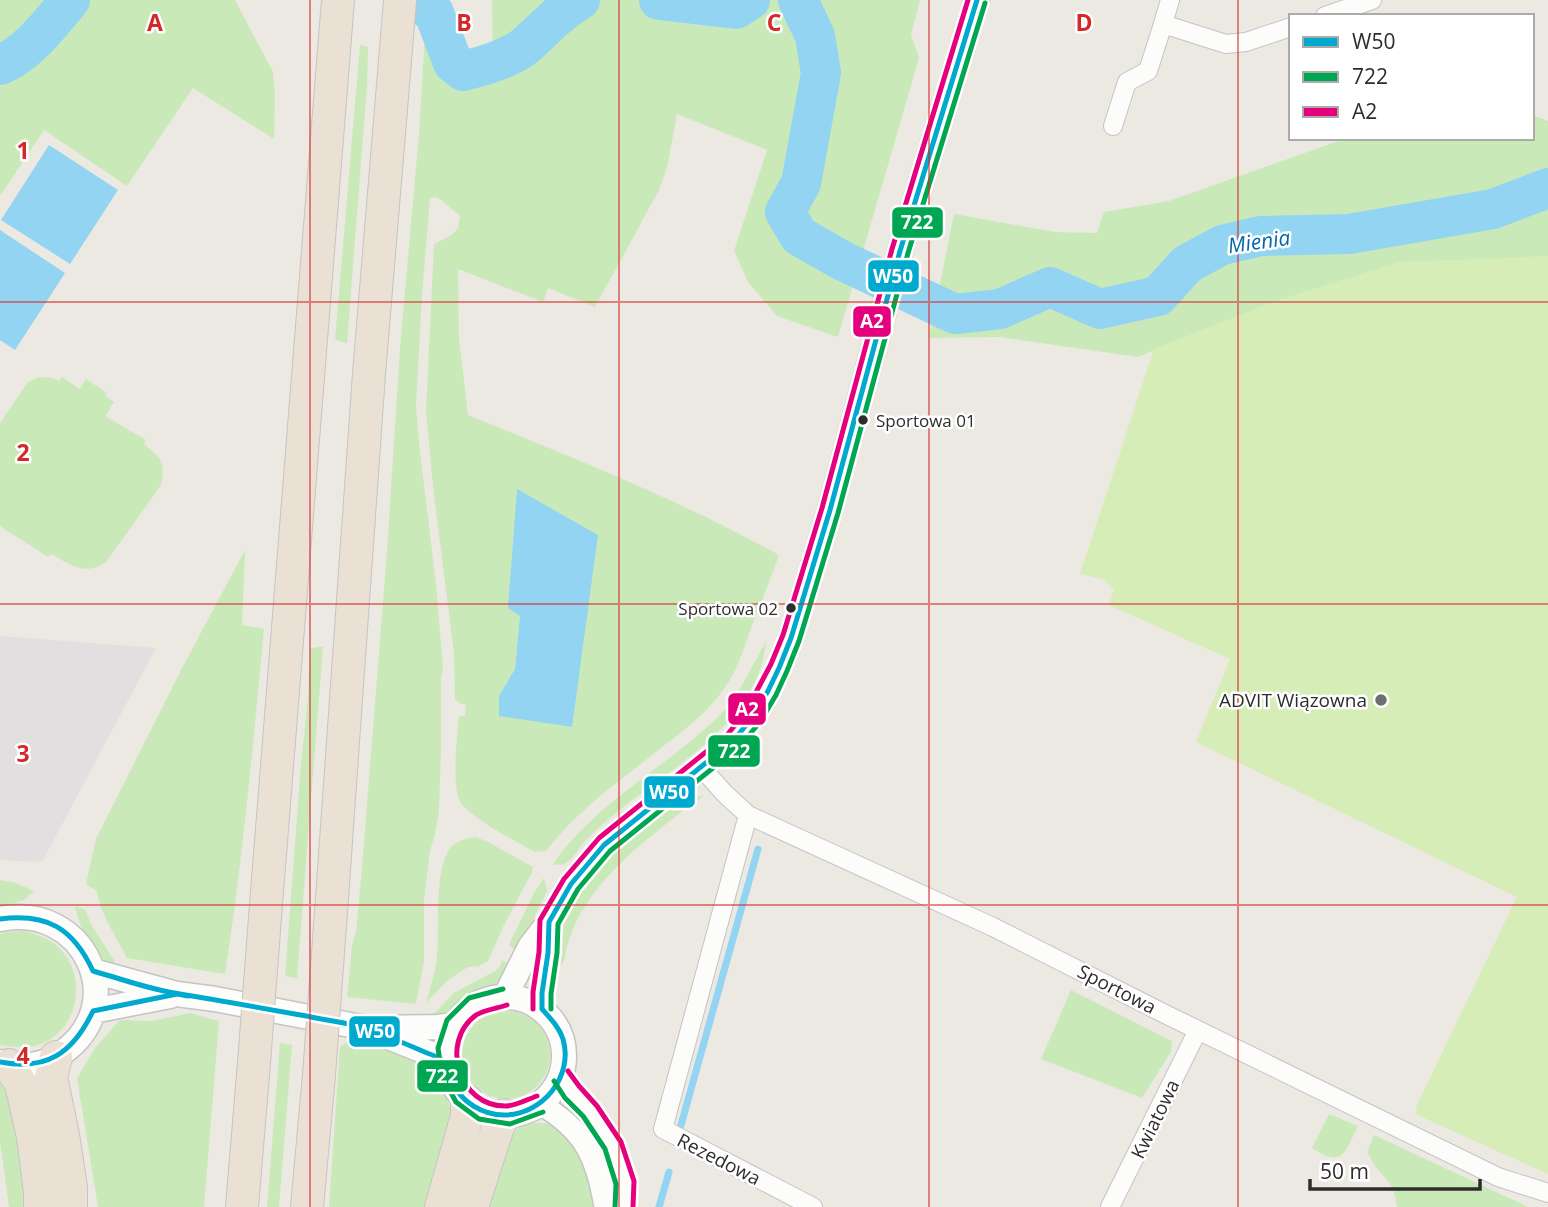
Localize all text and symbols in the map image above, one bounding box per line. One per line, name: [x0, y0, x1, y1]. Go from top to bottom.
text: A: [147, 6, 163, 38]
text: B: [456, 6, 472, 38]
text: C: [767, 6, 781, 38]
text: D: [1075, 6, 1093, 38]
legend: [1289, 14, 1534, 140]
text: W50: [1352, 27, 1395, 55]
text: 722: [1352, 62, 1388, 90]
text: A2: [1352, 97, 1377, 125]
text: 1: [16, 134, 30, 166]
line badge: 722: [891, 206, 944, 239]
text: 722: [901, 209, 933, 235]
water label: Mienia: [1226, 223, 1292, 259]
line badge: W50: [867, 259, 920, 293]
text: W50: [873, 263, 913, 289]
line badge: A2: [852, 305, 892, 338]
text: A2: [860, 308, 884, 334]
place label: Sportowa 01: [876, 409, 976, 432]
marker: Sportowa 01: [856, 413, 870, 427]
text: 2: [16, 436, 30, 468]
place label: Sportowa 02: [678, 597, 778, 620]
marker: Sportowa 02: [784, 601, 798, 615]
place label: ADVIT Wiązowna: [1219, 687, 1367, 713]
line badge: A2: [727, 692, 767, 726]
marker: ADVIT Wiązowna: [1373, 692, 1389, 708]
text: A2: [735, 696, 759, 722]
line badge: 722: [707, 734, 761, 768]
text: 3: [16, 737, 30, 769]
text: 722: [718, 738, 750, 764]
line badge: W50: [643, 775, 696, 809]
text: W50: [649, 779, 689, 805]
street label: Sportowa: [1073, 958, 1161, 1020]
line badge: W50: [348, 1015, 401, 1048]
text: W50: [355, 1018, 395, 1044]
text: 4: [16, 1039, 30, 1071]
line badge: 722: [416, 1059, 469, 1093]
text: 722: [426, 1063, 458, 1089]
street label: Kwiatowa: [1125, 1075, 1185, 1163]
street label: Rezedowa: [673, 1127, 765, 1191]
scale bar: [1310, 1148, 1480, 1192]
text: 50 m: [1320, 1157, 1369, 1185]

